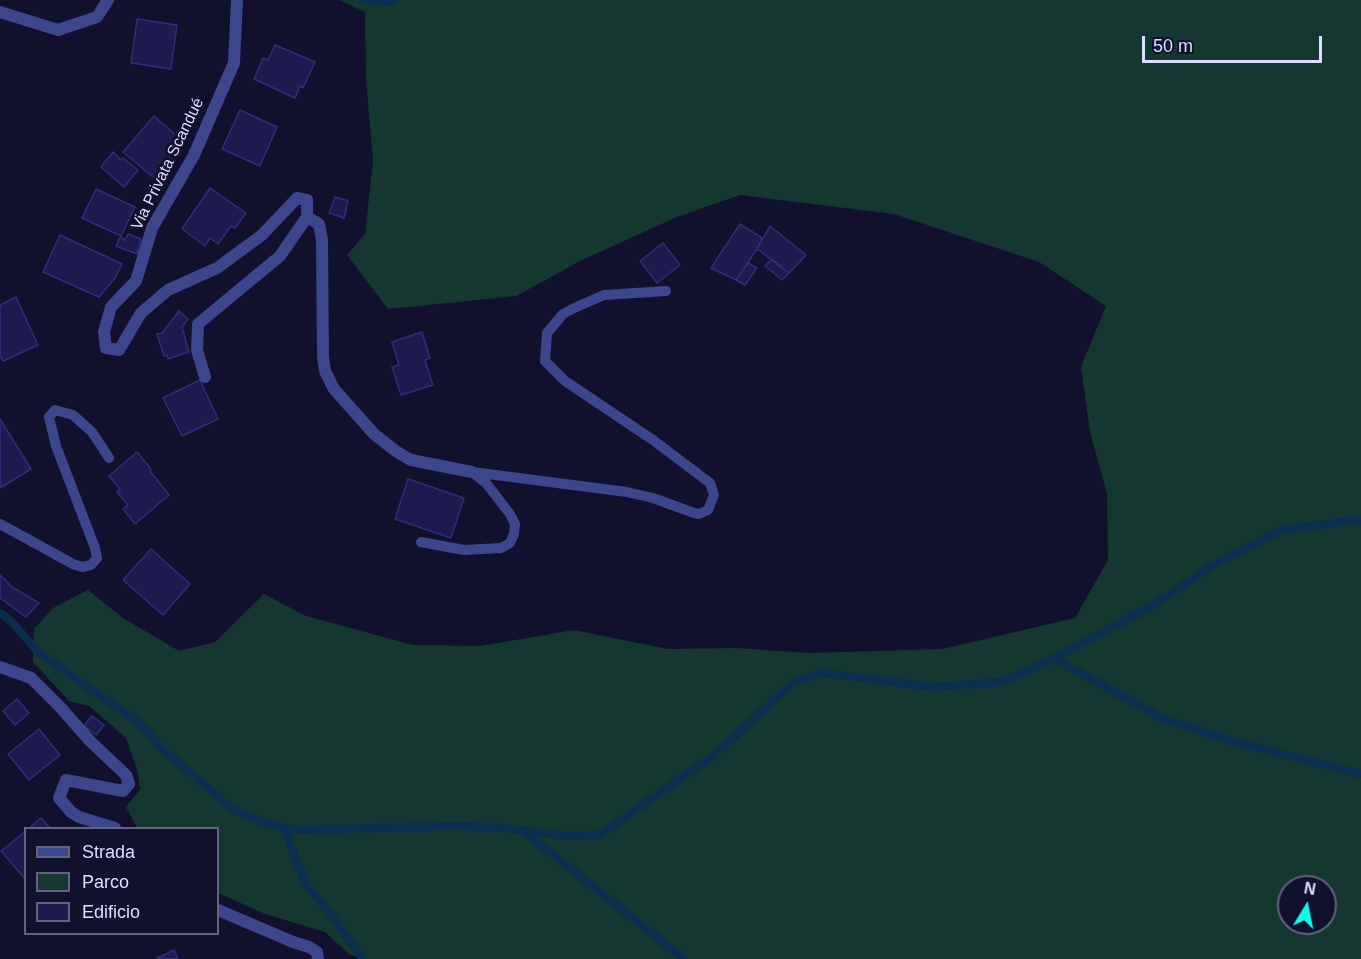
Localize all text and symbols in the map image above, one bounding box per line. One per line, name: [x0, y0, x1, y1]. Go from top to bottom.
scale bar: [1145, 24, 1325, 62]
text: 50 m: [1153, 36, 1193, 56]
street label: Via Privata Scandué: [128, 95, 208, 233]
legend: [24, 827, 219, 935]
text: Strada: [82, 842, 135, 862]
text: Parco: [82, 872, 129, 892]
north arrow: [1277, 875, 1337, 935]
text: N: [1303, 879, 1317, 898]
text: Edificio: [82, 902, 140, 922]

